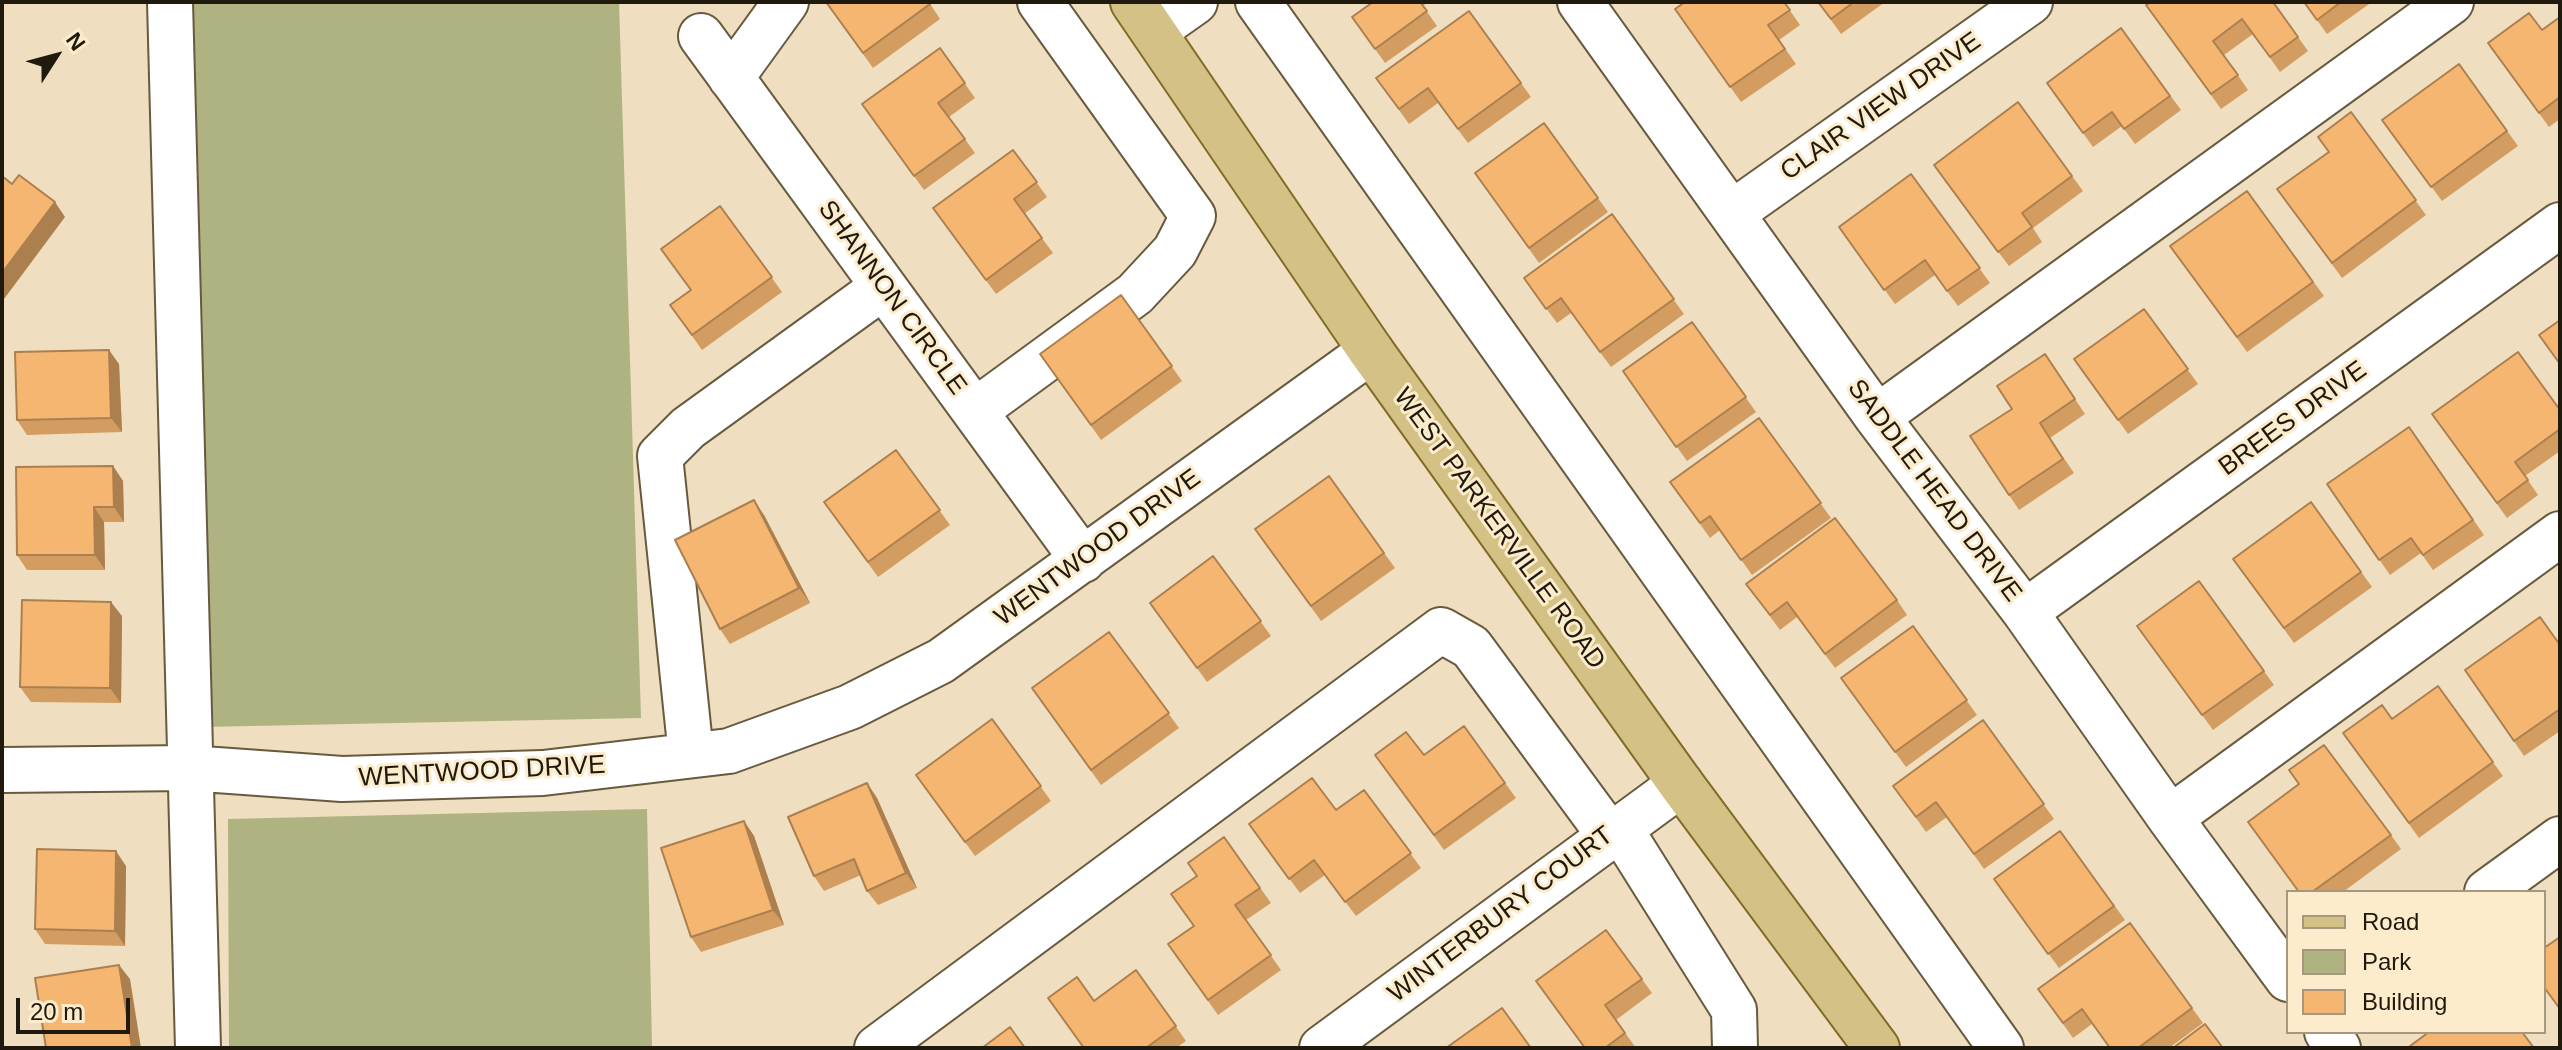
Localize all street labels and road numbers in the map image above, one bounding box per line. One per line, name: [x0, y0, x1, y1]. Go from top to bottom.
street label: CLAIR VIEW DRIVE: [1775, 26, 1987, 188]
street label: SHANNON CIRCLE: [811, 195, 973, 401]
street label: BREES DRIVE: [2213, 355, 2373, 483]
street label: SADDLE HEAD DRIVE: [1840, 374, 2028, 608]
street label: WEST PARKERVILLE ROAD: [1386, 382, 1612, 676]
street label: WENTWOOD DRIVE: [989, 463, 1207, 633]
street label: WENTWOOD DRIVE: [358, 750, 606, 794]
street label: WINTERBURY COURT: [1382, 820, 1620, 1010]

